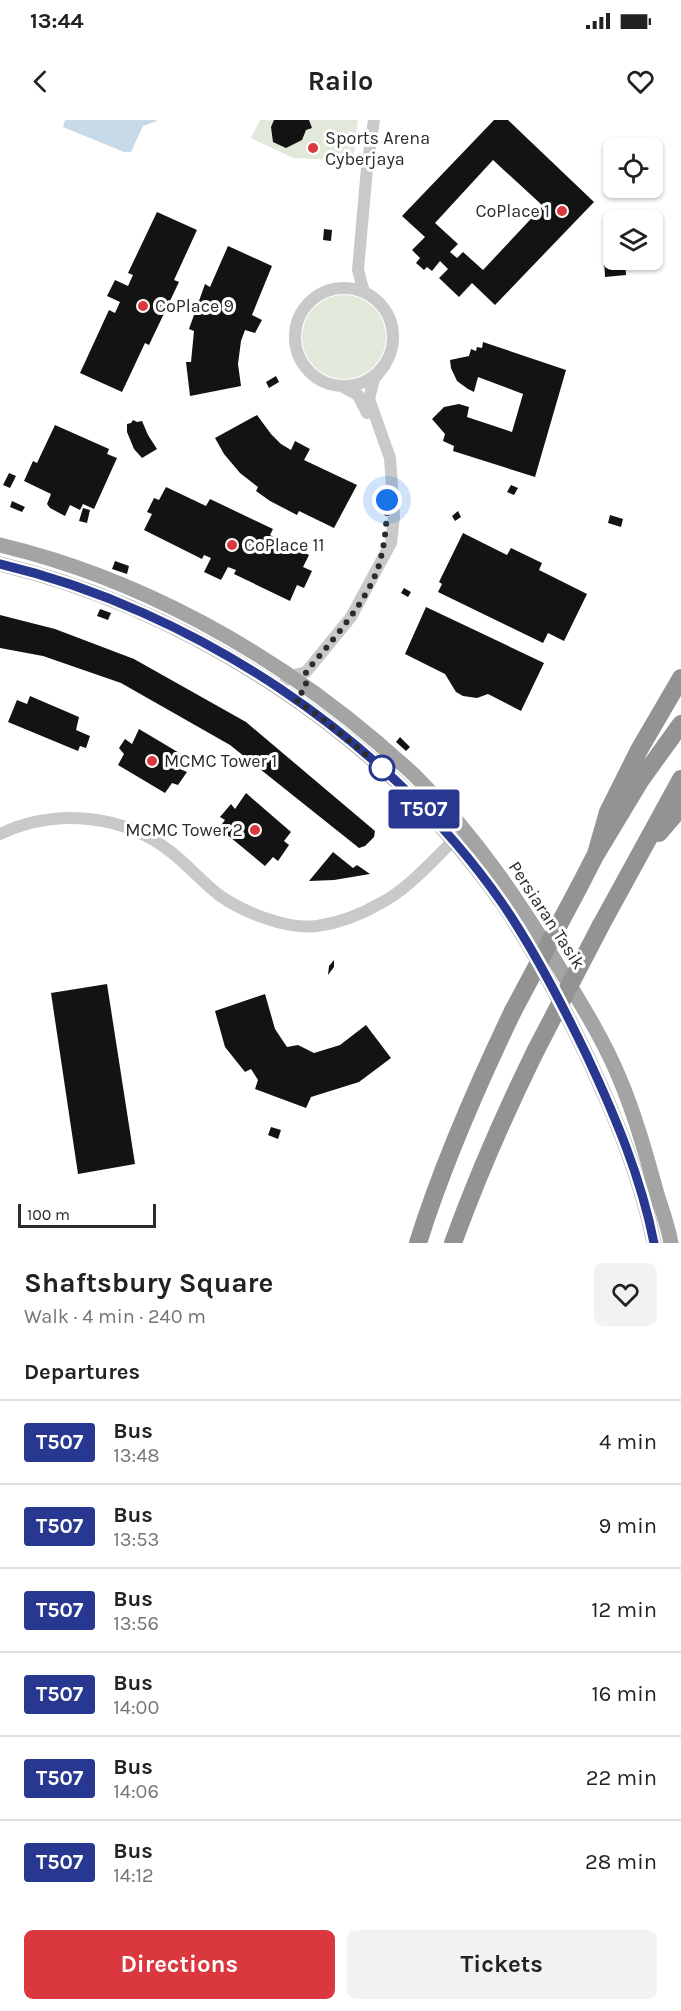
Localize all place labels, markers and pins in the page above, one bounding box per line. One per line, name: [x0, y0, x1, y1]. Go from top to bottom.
place label: Sports Arena Cyberjaya: [325, 127, 430, 170]
marker: Sports Arena Cyberjaya: [306, 141, 320, 155]
place label: CoPlace 1: [475, 200, 550, 222]
marker: CoPlace 1: [555, 204, 569, 218]
place label: CoPlace 9: [155, 295, 234, 317]
marker: CoPlace 9: [136, 299, 150, 313]
place label: CoPlace 11: [244, 534, 325, 556]
marker: CoPlace 11: [225, 538, 239, 552]
place label: MCMC Tower 1: [164, 750, 277, 772]
marker: MCMC Tower 1: [145, 754, 159, 768]
unlabelled marker: [369, 755, 395, 781]
place label: MCMC Tower 2: [125, 819, 243, 841]
marker: MCMC Tower 2: [248, 823, 262, 837]

